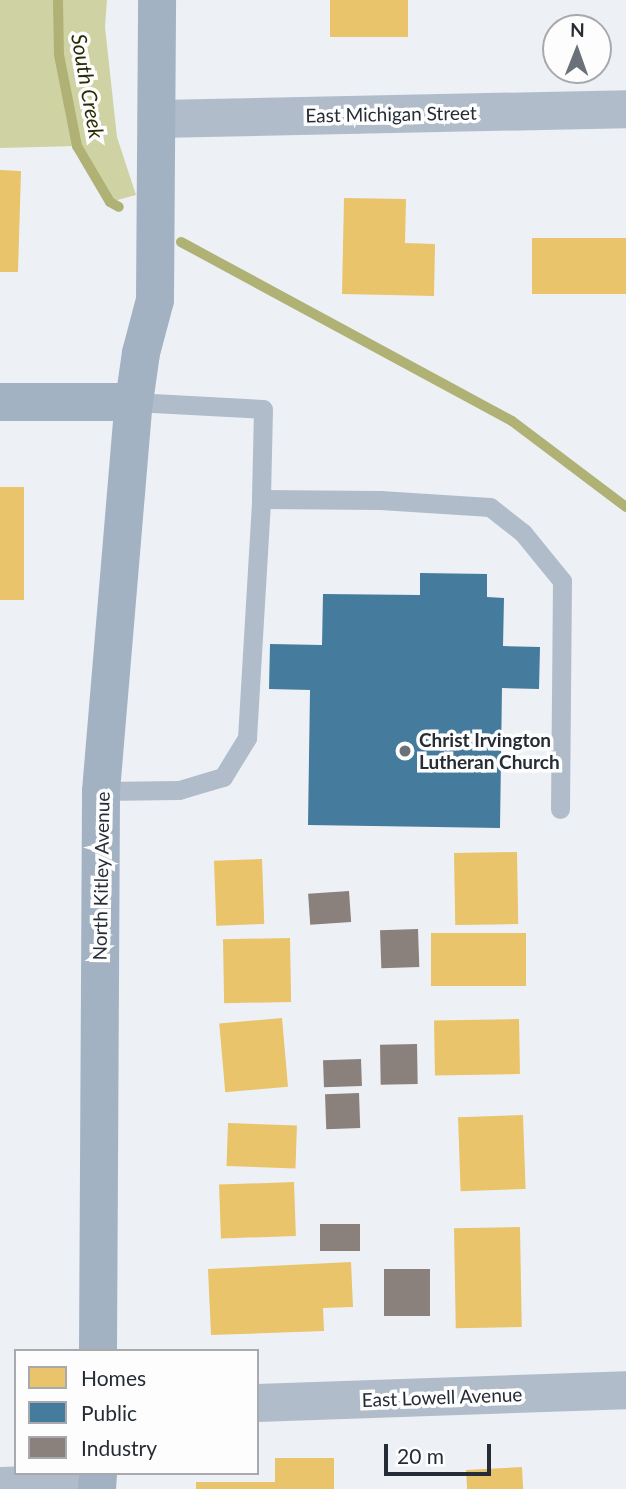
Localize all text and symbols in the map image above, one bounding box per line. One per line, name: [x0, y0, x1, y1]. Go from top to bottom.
north arrow: [542, 14, 612, 84]
text: N: [570, 18, 585, 41]
water label: South Creek: [66, 32, 110, 140]
street label: East Michigan Street: [305, 101, 477, 127]
place label: Christ Irvington Lutheran Church: [419, 729, 560, 773]
marker: Christ Irvington Lutheran Church: [397, 743, 413, 759]
street label: North Kitley Avenue: [88, 791, 114, 961]
legend: [14, 1349, 259, 1475]
text: Homes: [81, 1365, 146, 1390]
street label: East Lowell Avenue: [361, 1383, 523, 1411]
text: Public: [81, 1400, 137, 1425]
scale bar: [388, 1430, 495, 1474]
text: Industry: [81, 1435, 157, 1460]
text: 20 m: [397, 1443, 444, 1468]

